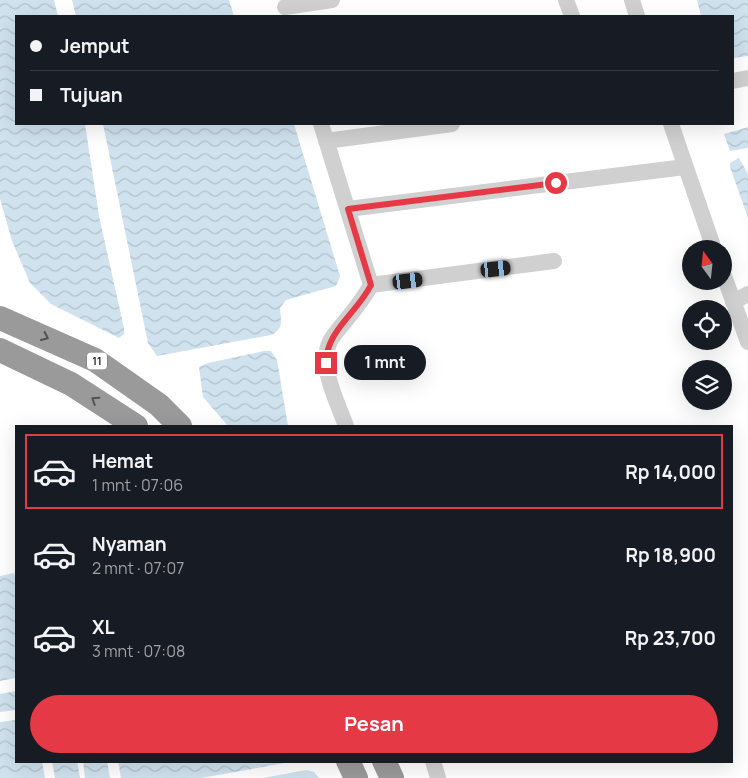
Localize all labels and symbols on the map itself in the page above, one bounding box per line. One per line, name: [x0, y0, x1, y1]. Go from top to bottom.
route start: [545, 172, 567, 194]
north arrow: [682, 240, 732, 290]
car: [480, 260, 511, 278]
car: [392, 272, 423, 290]
one-way arrow: [40, 330, 49, 341]
callout: 1 mnt: [344, 346, 426, 380]
road number: 11: [87, 352, 107, 370]
route end: [315, 352, 337, 374]
one-way arrow: [91, 397, 100, 406]

